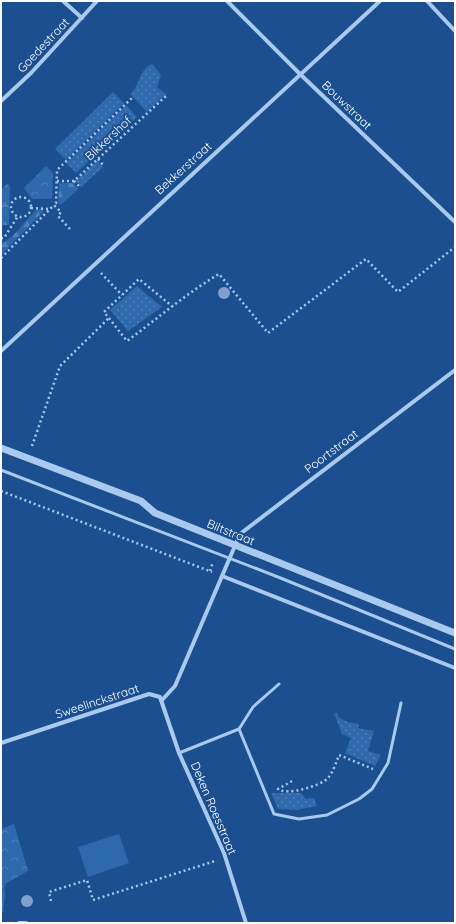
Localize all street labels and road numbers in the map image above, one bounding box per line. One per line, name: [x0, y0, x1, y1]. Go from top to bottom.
street label: Goedestraat: [14, 15, 72, 75]
street label: Bouwstraat: [319, 77, 375, 133]
street label: Bikkershof: [82, 112, 135, 163]
street label: Bekkerstraat: [151, 139, 215, 197]
street label: Poortstraat: [301, 426, 361, 476]
street label: Biltstraat: [205, 516, 257, 548]
street label: Sweelinckstraat: [53, 680, 141, 722]
street label: Deken Roesstraat: [188, 759, 240, 857]

